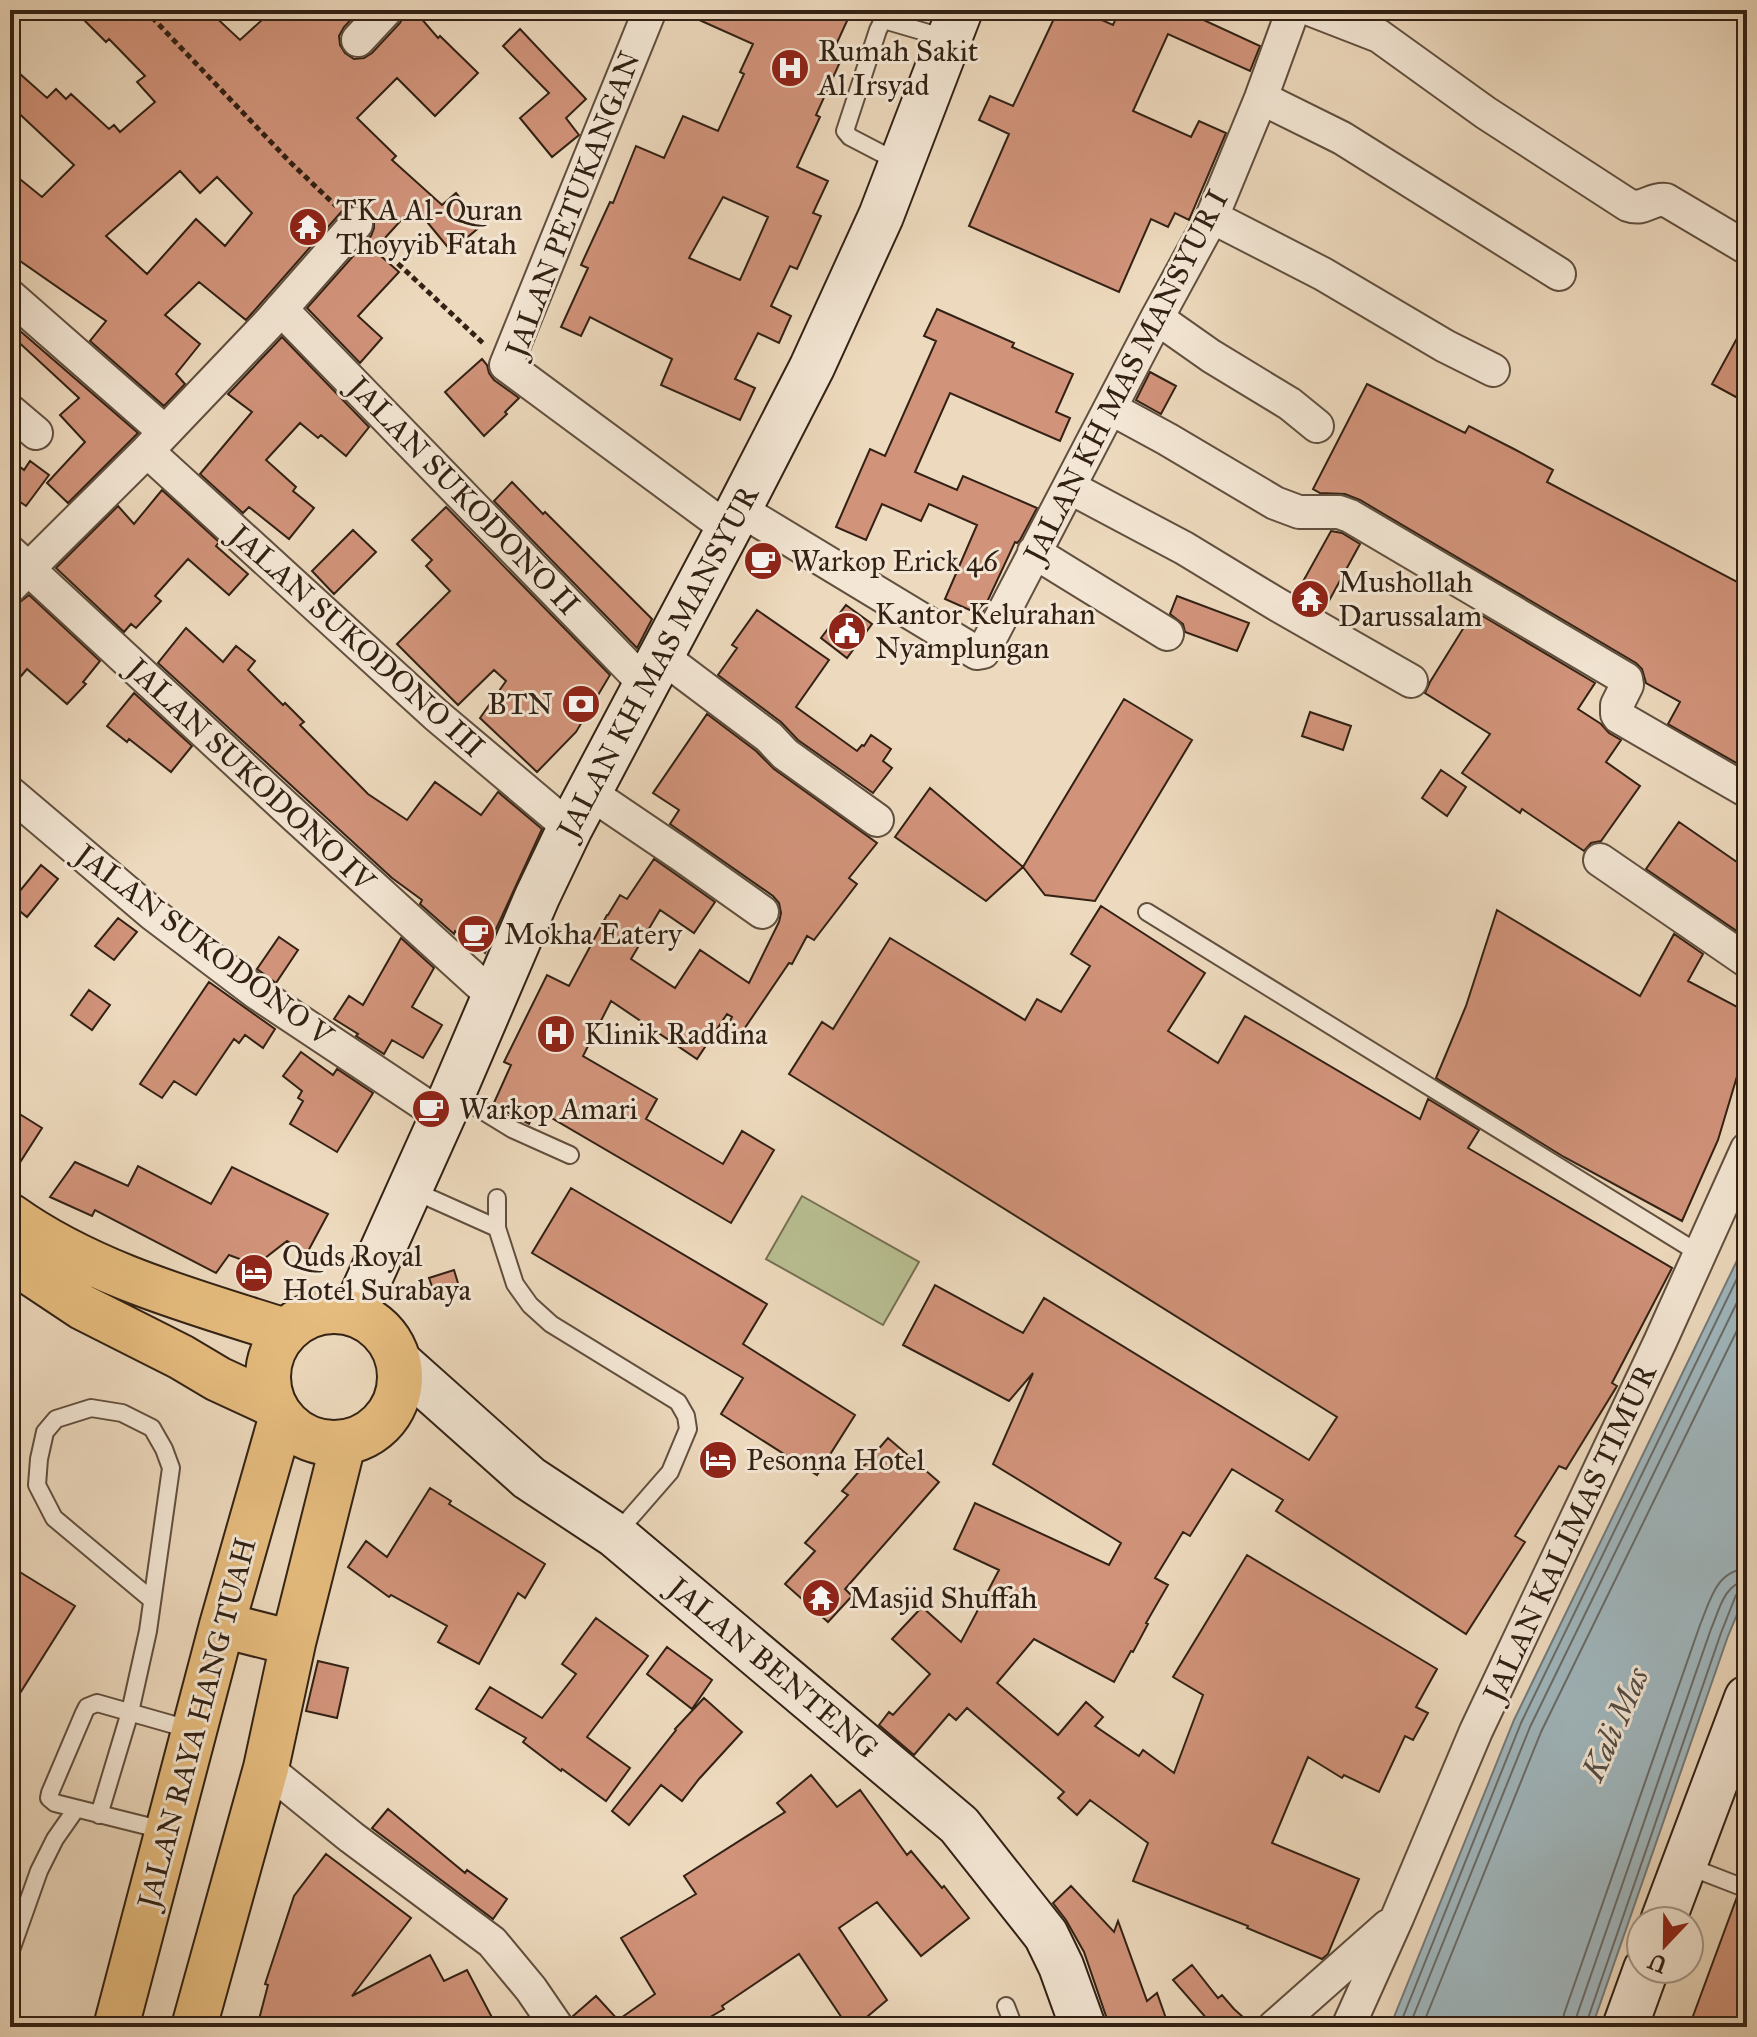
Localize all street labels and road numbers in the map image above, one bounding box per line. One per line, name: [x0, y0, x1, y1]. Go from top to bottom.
street label: JALAN PETUKANGAN: [497, 46, 648, 365]
street label: JALAN KH MAS MANSYUR I: [1015, 184, 1236, 571]
street label: JALAN SUKODONO II: [339, 367, 587, 623]
street label: JALAN KH MAS MANSYUR: [548, 479, 767, 847]
street label: JALAN SUKODONO III: [220, 515, 492, 765]
street label: JALAN SUKODONO IV: [118, 649, 383, 900]
street label: JALAN SUKODONO V: [66, 835, 341, 1054]
street label: JALAN KALIMAS TIMUR: [1475, 1358, 1664, 1710]
street label: JALAN RAYA HANG TUAH: [129, 1534, 264, 1915]
street label: JALAN BENTENG: [658, 1568, 885, 1766]

